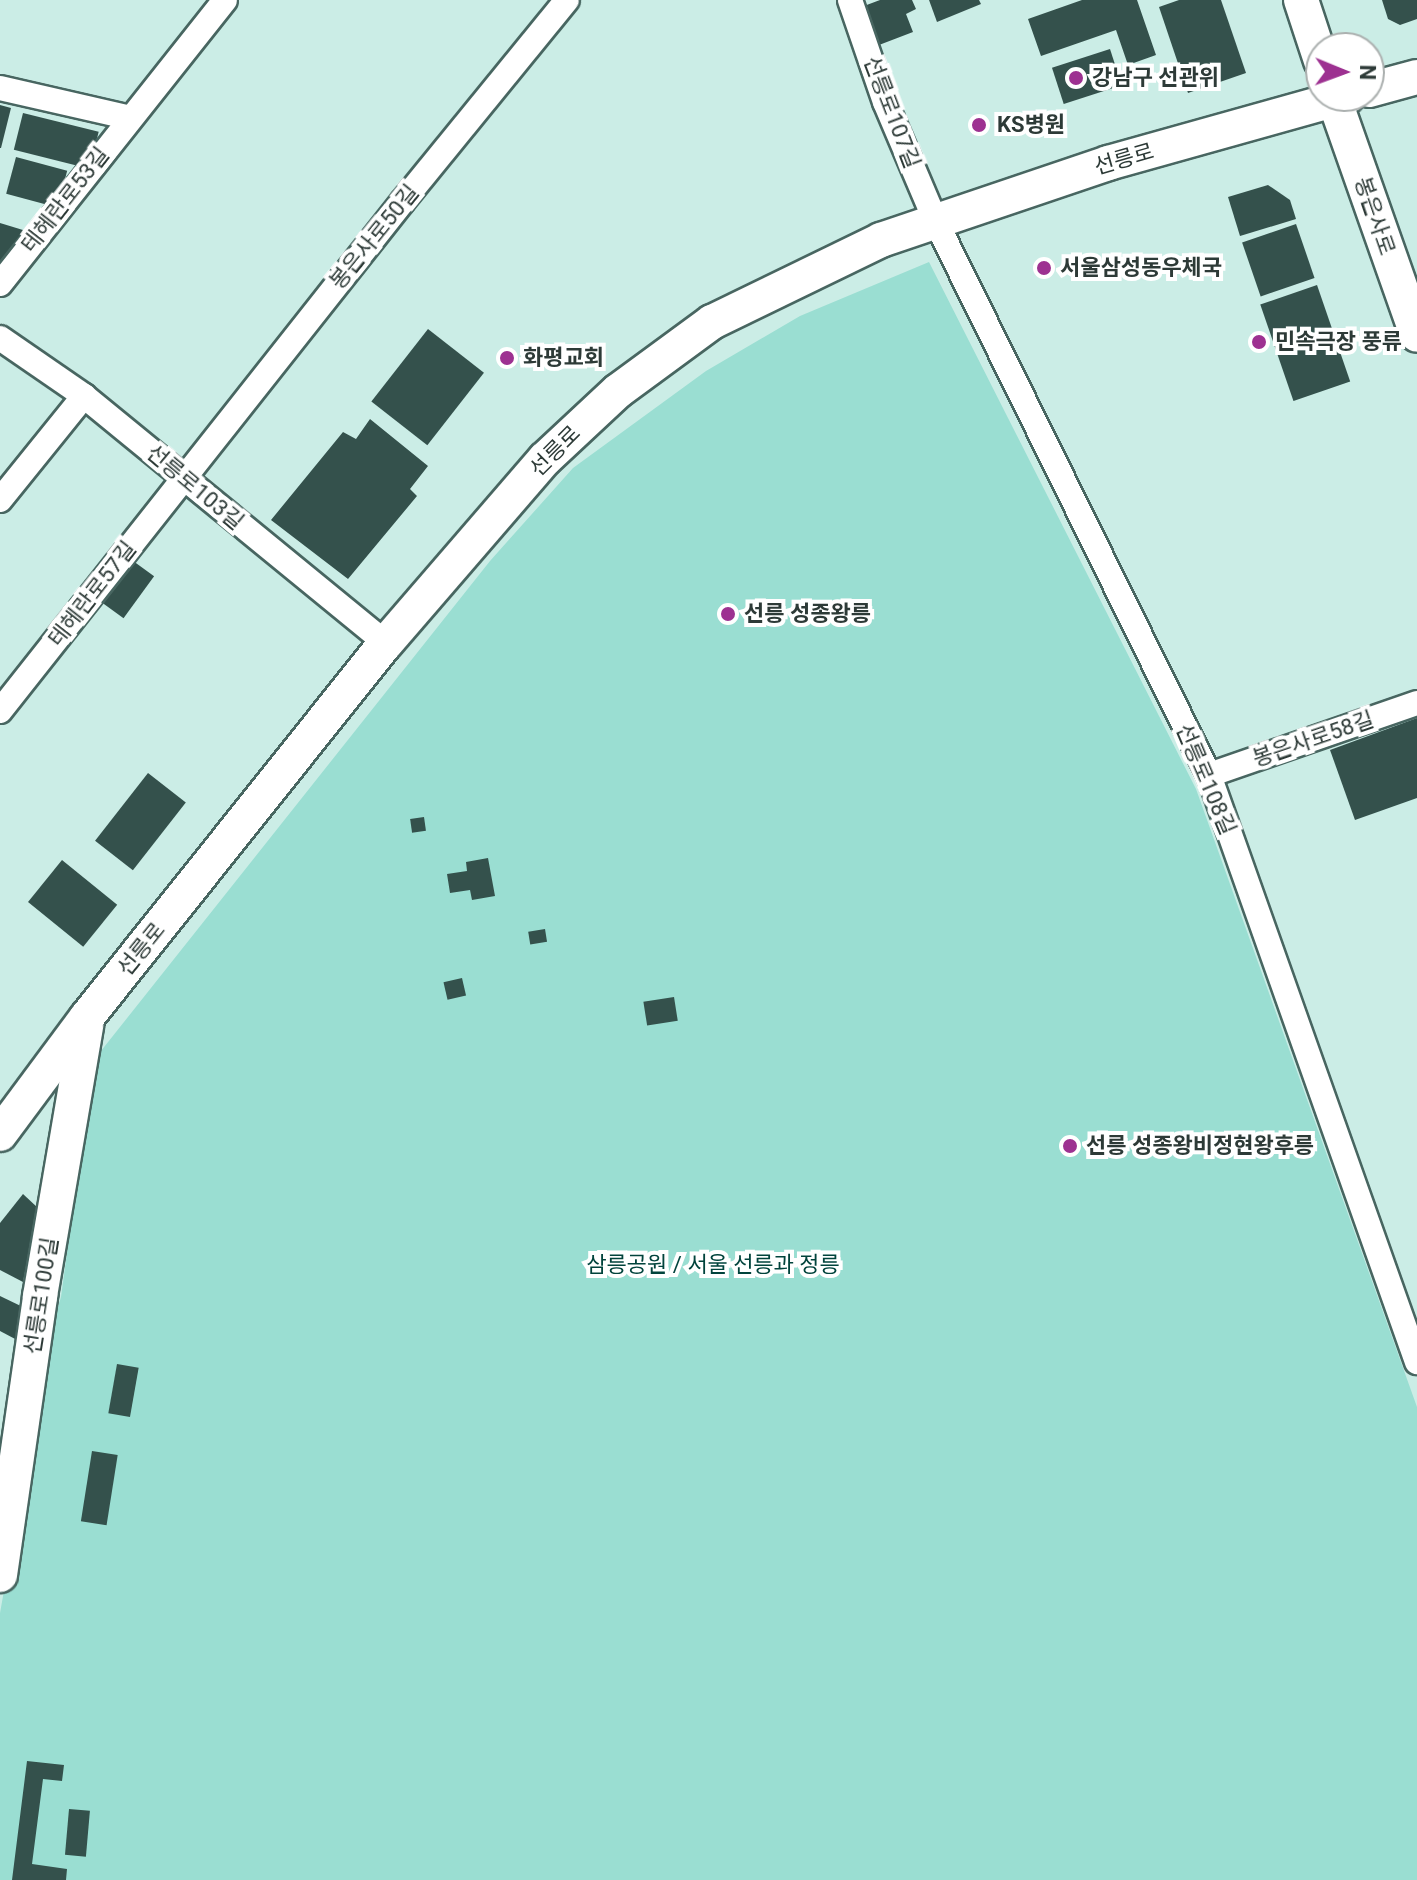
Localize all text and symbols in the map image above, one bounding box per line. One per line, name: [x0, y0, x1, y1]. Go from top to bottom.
north arrow: [1305, 32, 1385, 112]
street label: 선릉로107길: [859, 52, 925, 172]
text: N: [1355, 64, 1380, 80]
place label: 강남구 선관위: [1092, 65, 1219, 91]
marker: 강남구 선관위: [1067, 69, 1085, 87]
place label: KS병원: [997, 112, 1065, 138]
marker: KS병원: [968, 114, 990, 136]
street label: 선릉로: [1091, 138, 1157, 180]
street label: 테헤란로53길: [16, 142, 114, 258]
street label: 봉은사로: [1349, 173, 1401, 259]
street label: 봉은사로50길: [324, 180, 424, 294]
place label: 서울삼성동우체국: [1060, 255, 1222, 281]
marker: 서울삼성동우체국: [1035, 259, 1053, 277]
place label: 민속극장 풍류: [1275, 329, 1402, 355]
marker: 민속극장 풍류: [1250, 333, 1268, 351]
place label: 화평교회: [523, 345, 604, 371]
marker: 화평교회: [498, 349, 516, 367]
street label: 선릉로: [524, 420, 586, 482]
street label: 선릉로103길: [141, 439, 249, 535]
street label: 테헤란로57길: [43, 536, 141, 652]
place label: 선릉 성종왕릉: [744, 601, 871, 627]
marker: 선릉 성종왕릉: [719, 605, 737, 623]
street label: 봉은사로58길: [1249, 706, 1377, 772]
street label: 선릉로108길: [1171, 720, 1241, 838]
street label: 선릉로: [112, 917, 170, 981]
place label: 선릉 성종왕비정현왕후릉: [1086, 1133, 1314, 1159]
marker: 선릉 성종왕비정현왕후릉: [1061, 1137, 1079, 1155]
street label: 선릉로100길: [19, 1236, 63, 1356]
park label: 삼릉공원 / 서울 선릉과 정릉: [586, 1252, 840, 1278]

